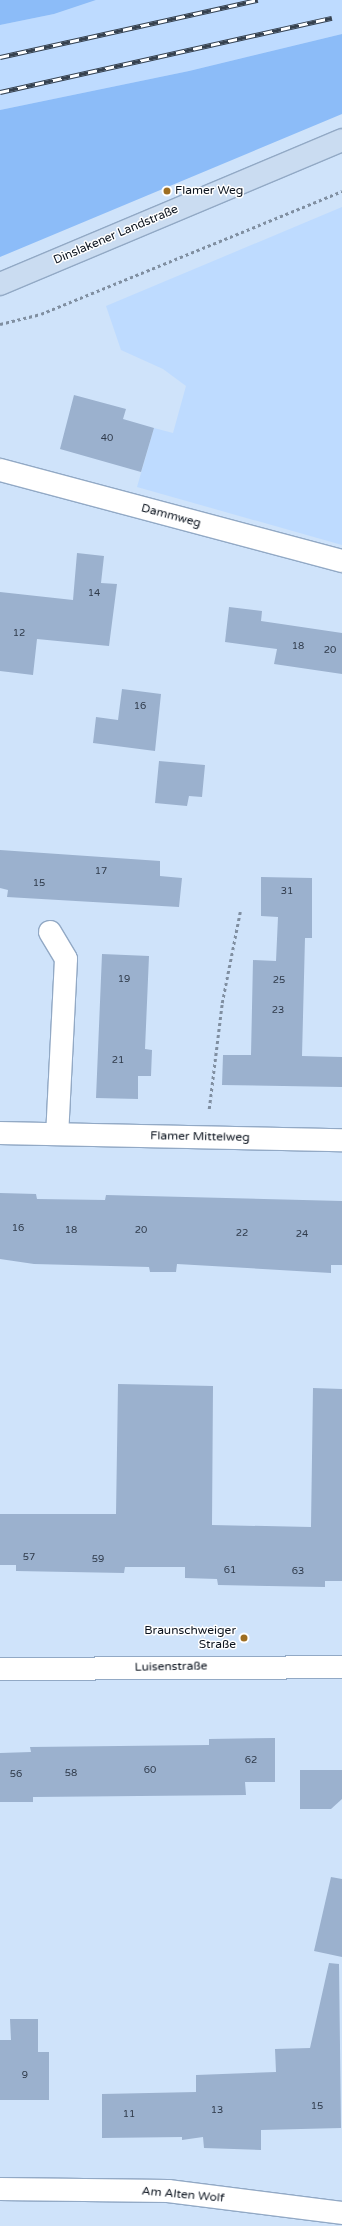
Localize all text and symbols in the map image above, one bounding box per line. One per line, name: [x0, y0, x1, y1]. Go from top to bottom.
place label: Flamer Weg: [175, 184, 243, 198]
marker: Flamer Weg: [162, 186, 172, 196]
street label: Dinslakener Landstraße: [52, 202, 180, 268]
house number: 40: [101, 433, 113, 445]
street label: Dammweg: [140, 501, 202, 531]
house number: 14: [88, 588, 100, 600]
house number: 12: [13, 628, 25, 640]
house number: 18: [292, 641, 304, 653]
house number: 20: [324, 645, 336, 657]
house number: 16: [134, 701, 146, 713]
house number: 17: [95, 866, 107, 878]
house number: 15: [33, 878, 45, 890]
house number: 31: [281, 886, 293, 898]
house number: 19: [118, 974, 130, 986]
house number: 25: [273, 975, 285, 987]
house number: 23: [272, 1005, 284, 1017]
house number: 21: [112, 1055, 124, 1067]
street label: Flamer Mittelweg: [150, 1129, 250, 1145]
house number: 16: [12, 1223, 24, 1235]
house number: 18: [65, 1225, 77, 1237]
house number: 20: [135, 1225, 147, 1237]
house number: 22: [236, 1228, 248, 1240]
house number: 24: [296, 1229, 308, 1241]
house number: 57: [23, 1552, 35, 1564]
house number: 59: [92, 1554, 104, 1566]
house number: 61: [224, 1565, 236, 1577]
house number: 63: [292, 1566, 304, 1578]
place label: Braunschweiger Straße: [144, 1624, 236, 1652]
marker: Braunschweiger Straße: [239, 1633, 249, 1643]
street label: Luisenstraße: [134, 1659, 208, 1675]
house number: 62: [245, 1755, 257, 1767]
house number: 60: [144, 1765, 156, 1777]
house number: 58: [65, 1768, 77, 1780]
house number: 56: [10, 1769, 22, 1781]
house number: 9: [22, 2070, 28, 2082]
house number: 15: [311, 2101, 323, 2113]
house number: 13: [211, 2105, 223, 2117]
house number: 11: [123, 2109, 135, 2121]
street label: Am Alten Wolf: [141, 2184, 225, 2206]

